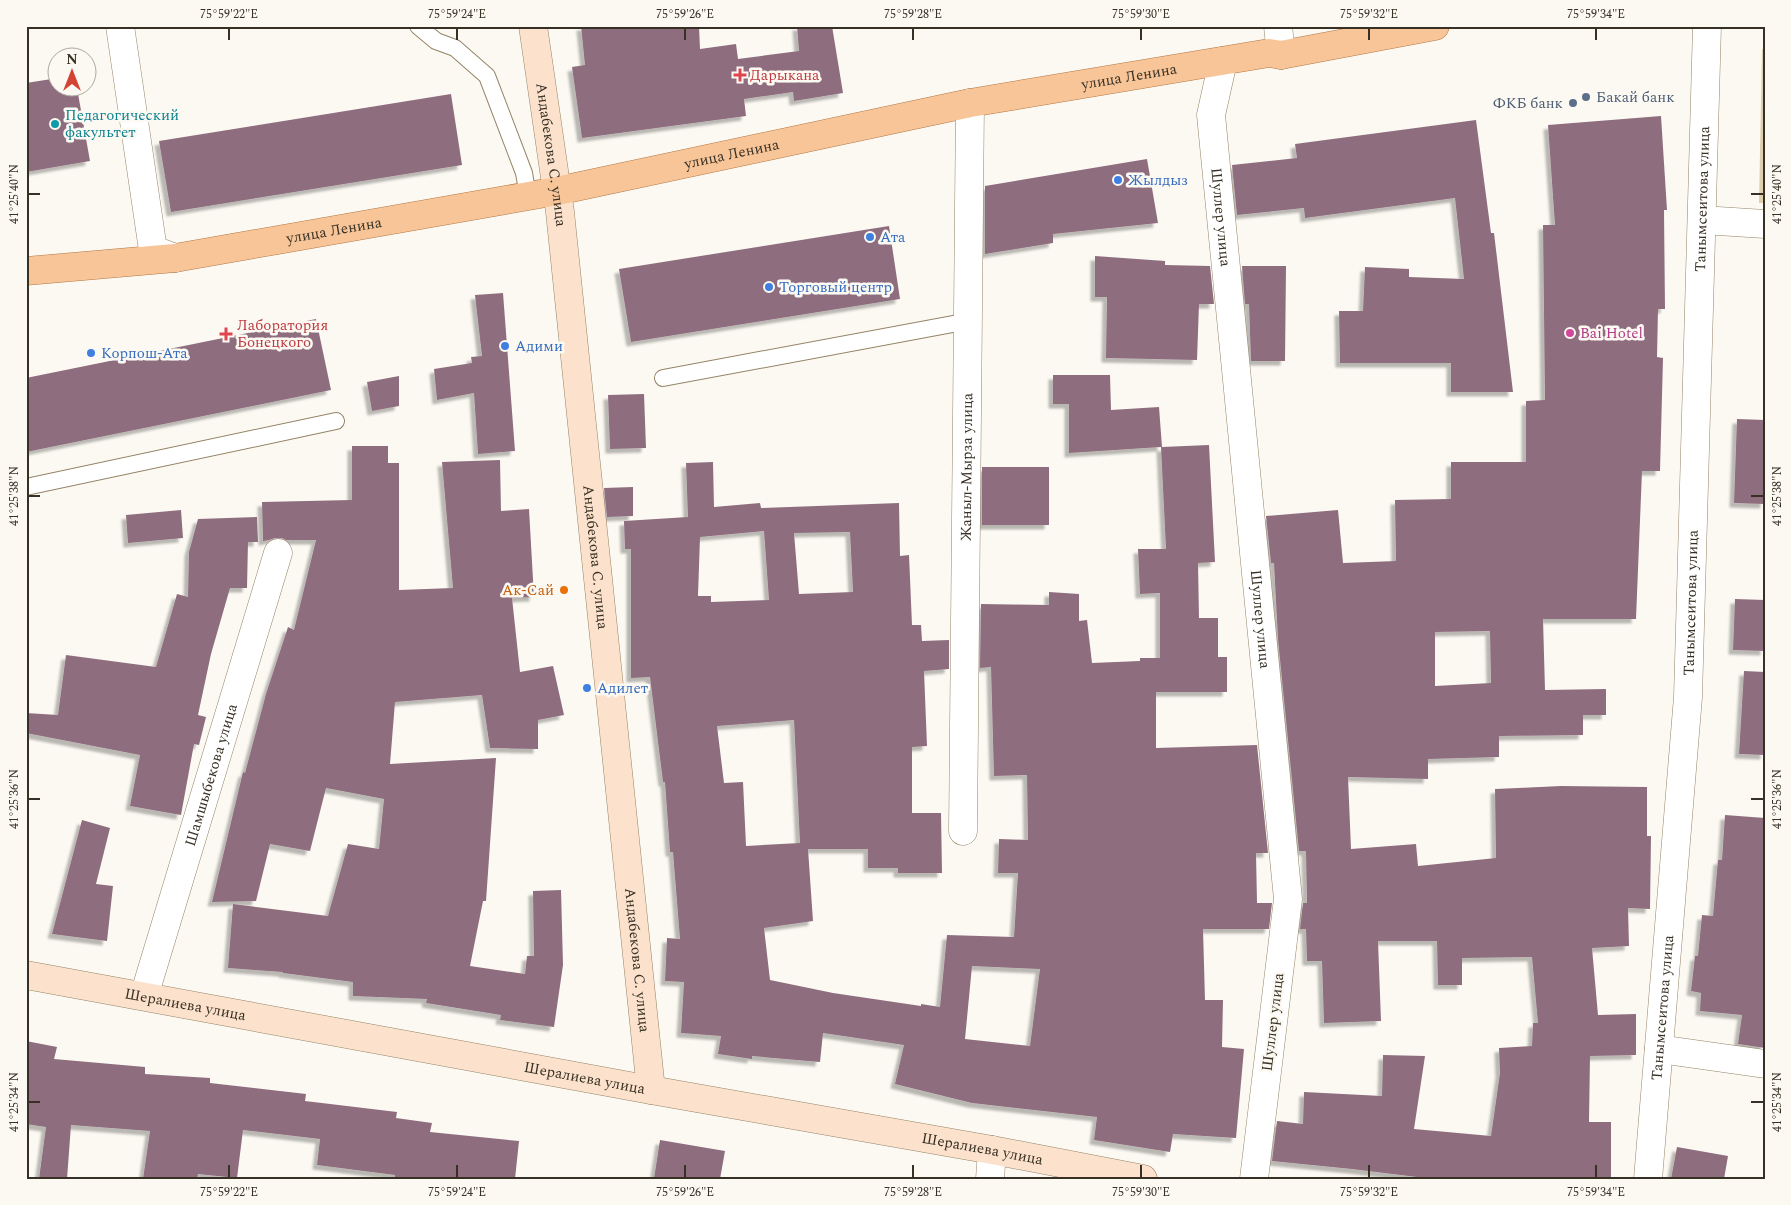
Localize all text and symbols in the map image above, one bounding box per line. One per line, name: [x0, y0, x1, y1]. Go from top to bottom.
text: 75°59'22"E: [200, 5, 258, 24]
text: 75°59'24"E: [428, 5, 486, 24]
text: 75°59'26"E: [656, 5, 714, 24]
text: 75°59'28"E: [884, 5, 942, 24]
text: 75°59'30"E: [1112, 5, 1170, 24]
text: 75°59'32"E: [1340, 5, 1398, 24]
text: 75°59'34"E: [1567, 5, 1625, 24]
north arrow: [48, 48, 98, 98]
text: N: [66, 49, 78, 70]
street label: улица Ленина: [1079, 57, 1179, 96]
place label: Дарыкана: [750, 64, 820, 87]
marker: Дарыкана: [734, 69, 746, 81]
street label: Андабекова С. улица: [530, 81, 573, 228]
place label: Бакай банк: [1596, 86, 1675, 109]
marker: Бакай банк: [1580, 91, 1592, 103]
place label: ФКБ банк: [1493, 92, 1563, 115]
marker: ФКБ банк: [1567, 97, 1579, 109]
place label: Педагогический факультет: [65, 104, 179, 144]
marker: Педагогический факультет: [49, 118, 61, 130]
street label: Танымсеитова улица: [1689, 125, 1716, 272]
street label: улица Ленина: [681, 132, 782, 175]
text: 41°25'40"N: [5, 164, 24, 224]
text: 41°25'40"N: [1768, 164, 1787, 224]
street label: Шуллер улица: [1205, 167, 1237, 268]
place label: Жылдыз: [1128, 169, 1188, 192]
marker: Жылдыз: [1112, 174, 1124, 186]
street label: улица Ленина: [284, 210, 384, 250]
place label: Ата: [880, 226, 906, 249]
marker: Ата: [864, 231, 876, 243]
place label: Торговый центр: [779, 276, 892, 299]
marker: Торговый центр: [763, 281, 775, 293]
place label: Лаборатория Бонецкого: [237, 314, 328, 354]
place label: Bai Hotel: [1580, 322, 1643, 345]
marker: Лаборатория Бонецкого: [219, 327, 233, 341]
marker: Bai Hotel: [1564, 327, 1576, 339]
place label: Адими: [515, 335, 563, 358]
marker: Адими: [499, 340, 511, 352]
place label: Корпош-Ата: [101, 342, 188, 365]
marker: Корпош-Ата: [85, 347, 97, 359]
street label: Жаныл-Мырза улица: [954, 392, 979, 541]
text: 41°25'38"N: [5, 466, 24, 526]
text: 41°25'38"N: [1768, 466, 1787, 526]
street label: Андабекова С. улица: [577, 484, 615, 631]
street label: Танымсеитова улица: [1677, 529, 1704, 676]
street label: Шуллер улица: [1244, 569, 1277, 670]
place label: Ак-Сай: [502, 579, 554, 602]
marker: Ак-Сай: [558, 584, 570, 596]
place label: Адилет: [597, 677, 648, 700]
marker: Адилет: [581, 682, 593, 694]
street label: Шамшыбекова улица: [178, 700, 244, 849]
text: 41°25'36"N: [5, 769, 24, 829]
text: 41°25'36"N: [1768, 769, 1787, 829]
street label: Андабекова С. улица: [619, 887, 657, 1034]
street label: Танымсеитова улица: [1645, 933, 1680, 1081]
street label: Шуллер улица: [1256, 971, 1291, 1073]
street label: Шералиева улица: [123, 982, 249, 1027]
street label: Шералиева улица: [522, 1055, 648, 1100]
text: 41°25'34"N: [5, 1072, 24, 1132]
text: 41°25'34"N: [1768, 1072, 1787, 1132]
street label: Шералиева улица: [920, 1126, 1046, 1171]
text: 75°59'22"E: [200, 1183, 258, 1202]
text: 75°59'24"E: [428, 1183, 486, 1202]
text: 75°59'26"E: [656, 1183, 714, 1202]
text: 75°59'28"E: [884, 1183, 942, 1202]
text: 75°59'30"E: [1112, 1183, 1170, 1202]
text: 75°59'32"E: [1340, 1183, 1398, 1202]
text: 75°59'34"E: [1567, 1183, 1625, 1202]

